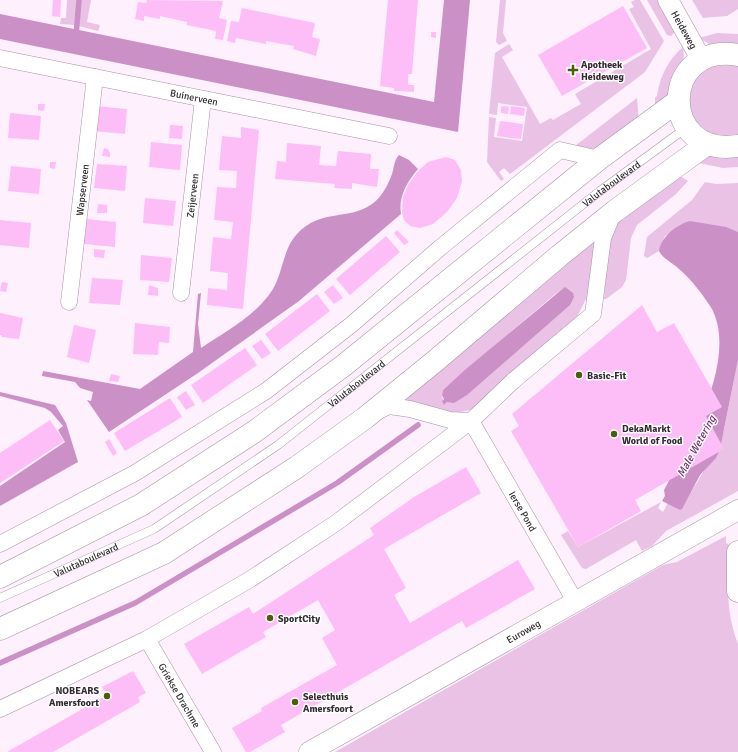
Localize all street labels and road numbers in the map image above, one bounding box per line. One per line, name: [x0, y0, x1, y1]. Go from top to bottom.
street label: Heideweg: [668, 9, 699, 51]
street label: Buinerveen: [169, 87, 219, 109]
street label: Valutaboulevard: [580, 159, 643, 210]
street label: Wapserveen: [74, 163, 92, 216]
street label: Zeijerveen: [185, 173, 202, 219]
street label: Valutaboulevard: [326, 358, 388, 410]
street label: Ierse Pond: [506, 489, 539, 534]
street label: Valutaboulevard: [52, 541, 120, 580]
street label: Euroweg: [505, 618, 543, 646]
street label: Griekse Drachme: [155, 661, 202, 730]

